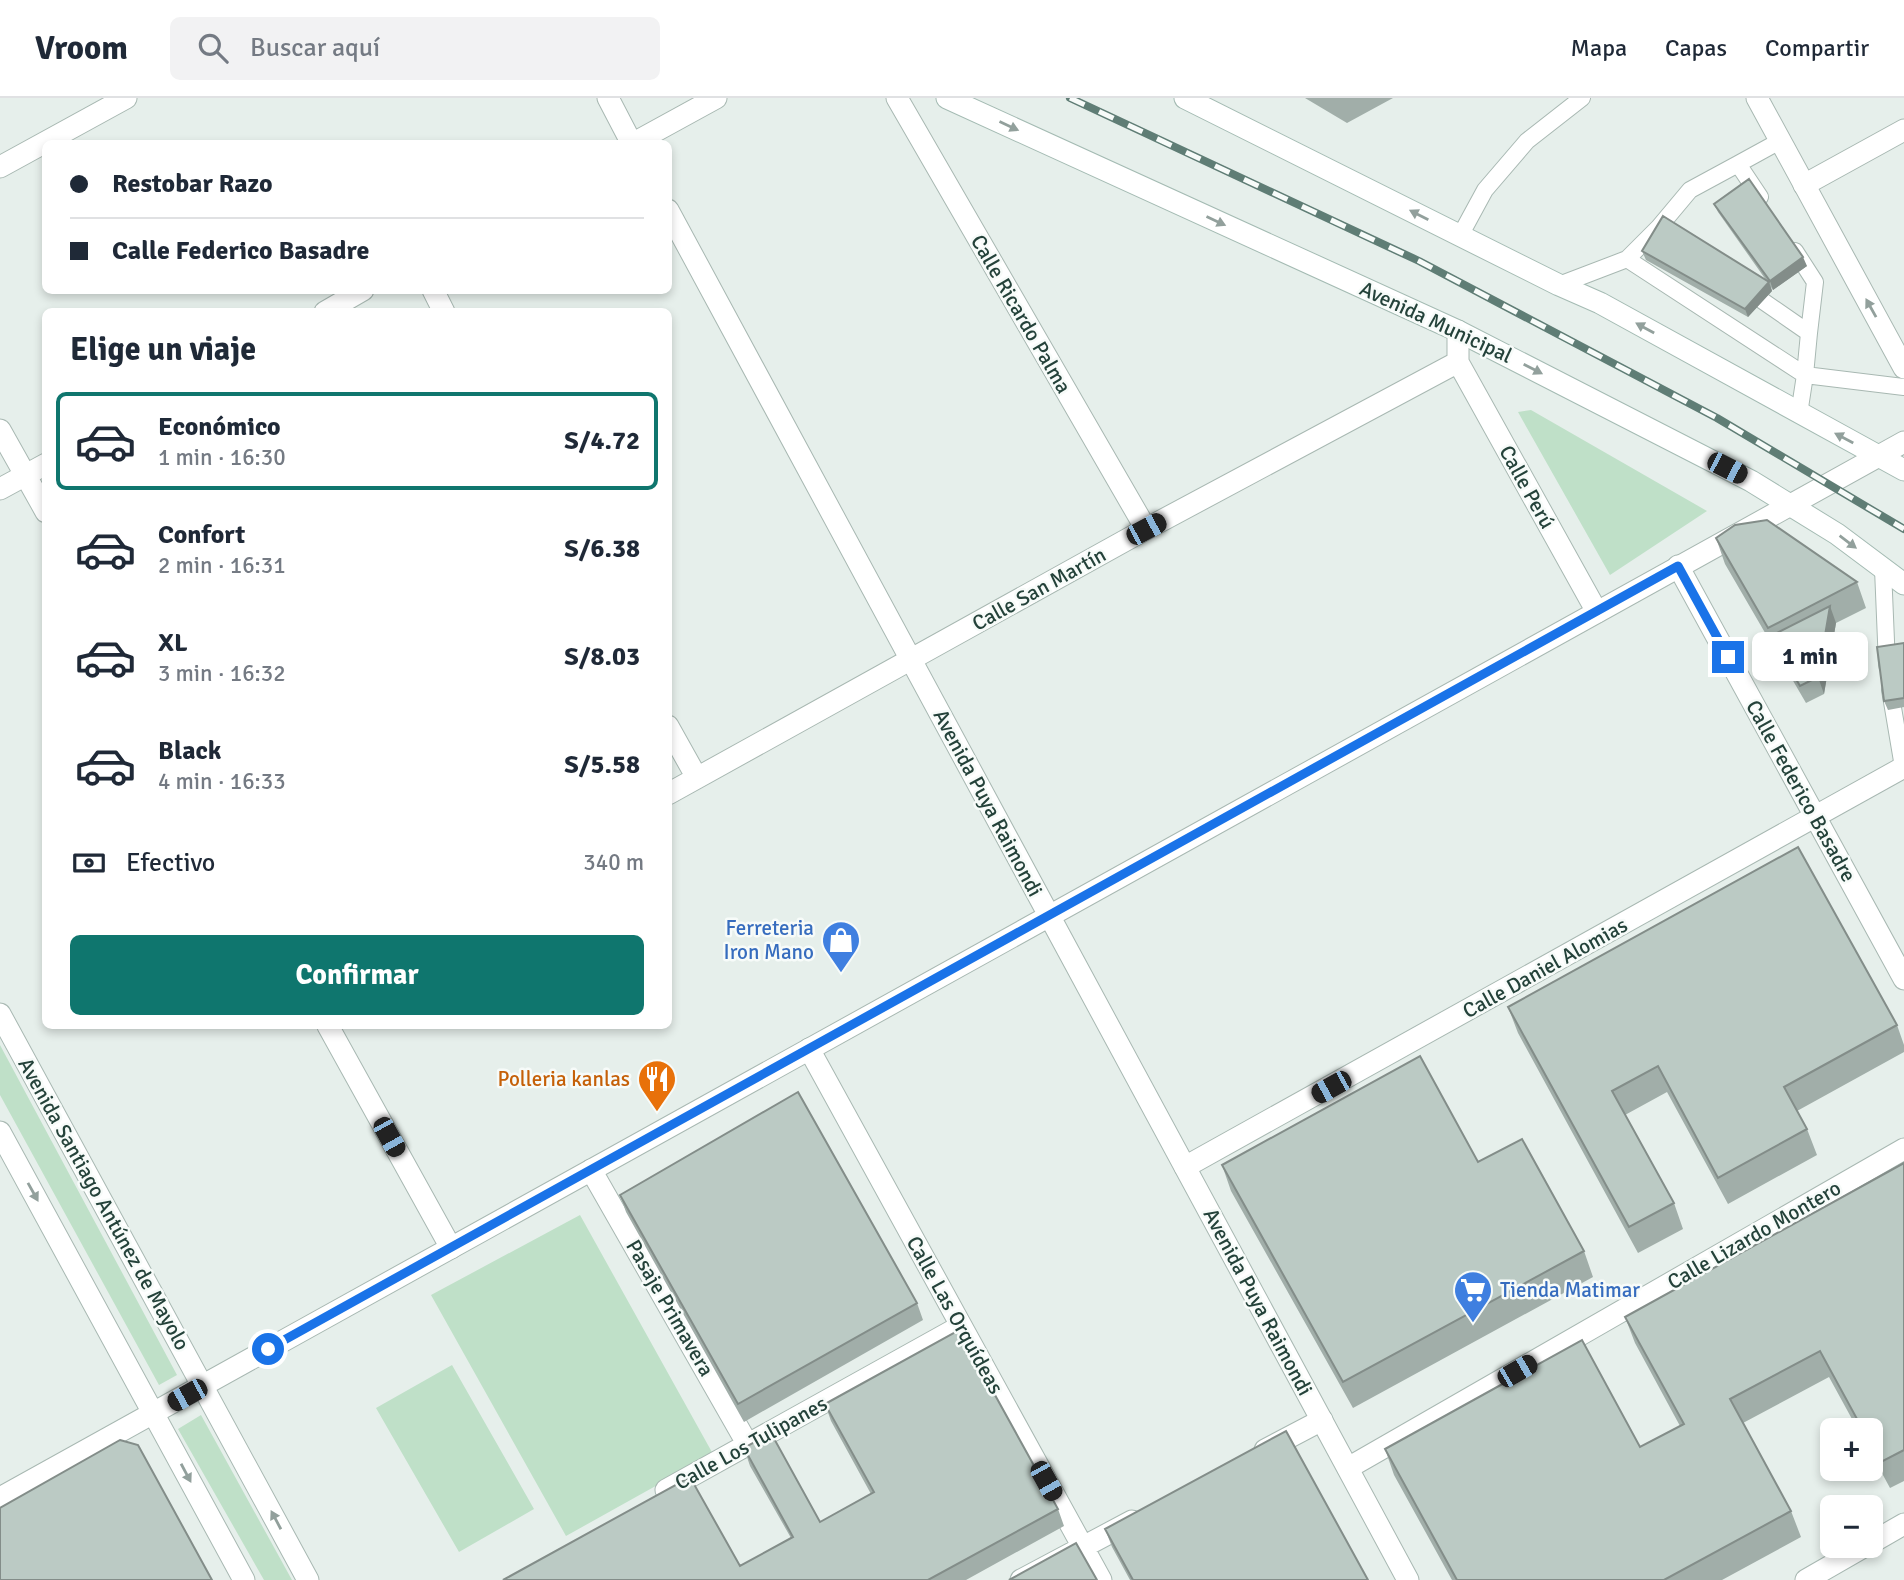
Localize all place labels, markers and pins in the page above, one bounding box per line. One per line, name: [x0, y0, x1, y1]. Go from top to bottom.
place label: Ferreteria Iron Mano: [724, 915, 814, 965]
shop icon: Ferreteria Iron Mano: [820, 919, 862, 974]
restaurant icon: Polleria kanlas: [636, 1058, 678, 1113]
place label: Polleria kanlas: [498, 1066, 630, 1092]
supermarket icon: Tienda Matimar: [1452, 1269, 1494, 1324]
place label: Tienda Matimar: [1500, 1277, 1640, 1303]

